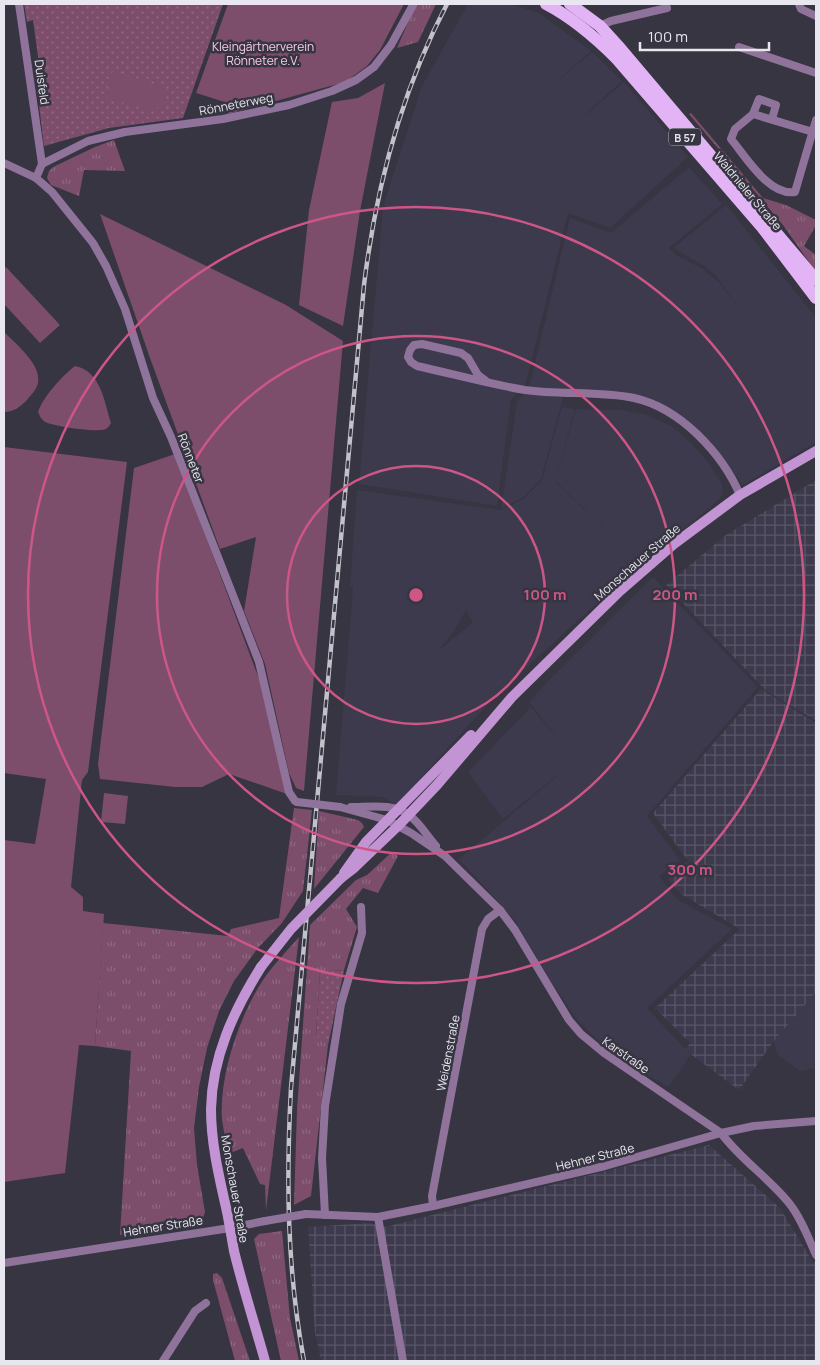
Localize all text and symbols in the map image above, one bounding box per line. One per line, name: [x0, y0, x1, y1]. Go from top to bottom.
scale bar: [640, 20, 769, 52]
text: 100 m: [648, 26, 688, 47]
park label: Kleingärtnerverein Rönneter e.V.: [212, 38, 314, 69]
street label: Duisfeld: [30, 58, 54, 106]
street label: Rönneterweg: [198, 89, 274, 119]
road number: B 57: [669, 128, 701, 146]
street label: Waldnieler Straße: [710, 148, 786, 234]
street label: Rönneter: [174, 431, 208, 486]
street label: Monschauer Straße: [590, 520, 684, 604]
text: 100 m: [524, 584, 566, 605]
text: 200 m: [652, 584, 698, 605]
centre of rings: [407, 586, 425, 604]
text: 300 m: [668, 859, 712, 880]
street label: Weidenstraße: [432, 1013, 464, 1093]
street label: Karstraße: [599, 1033, 653, 1077]
street label: Monschauer Straße: [217, 1134, 253, 1244]
street label: Hehner Straße: [554, 1139, 636, 1175]
street label: Hehner Straße: [122, 1211, 204, 1241]

